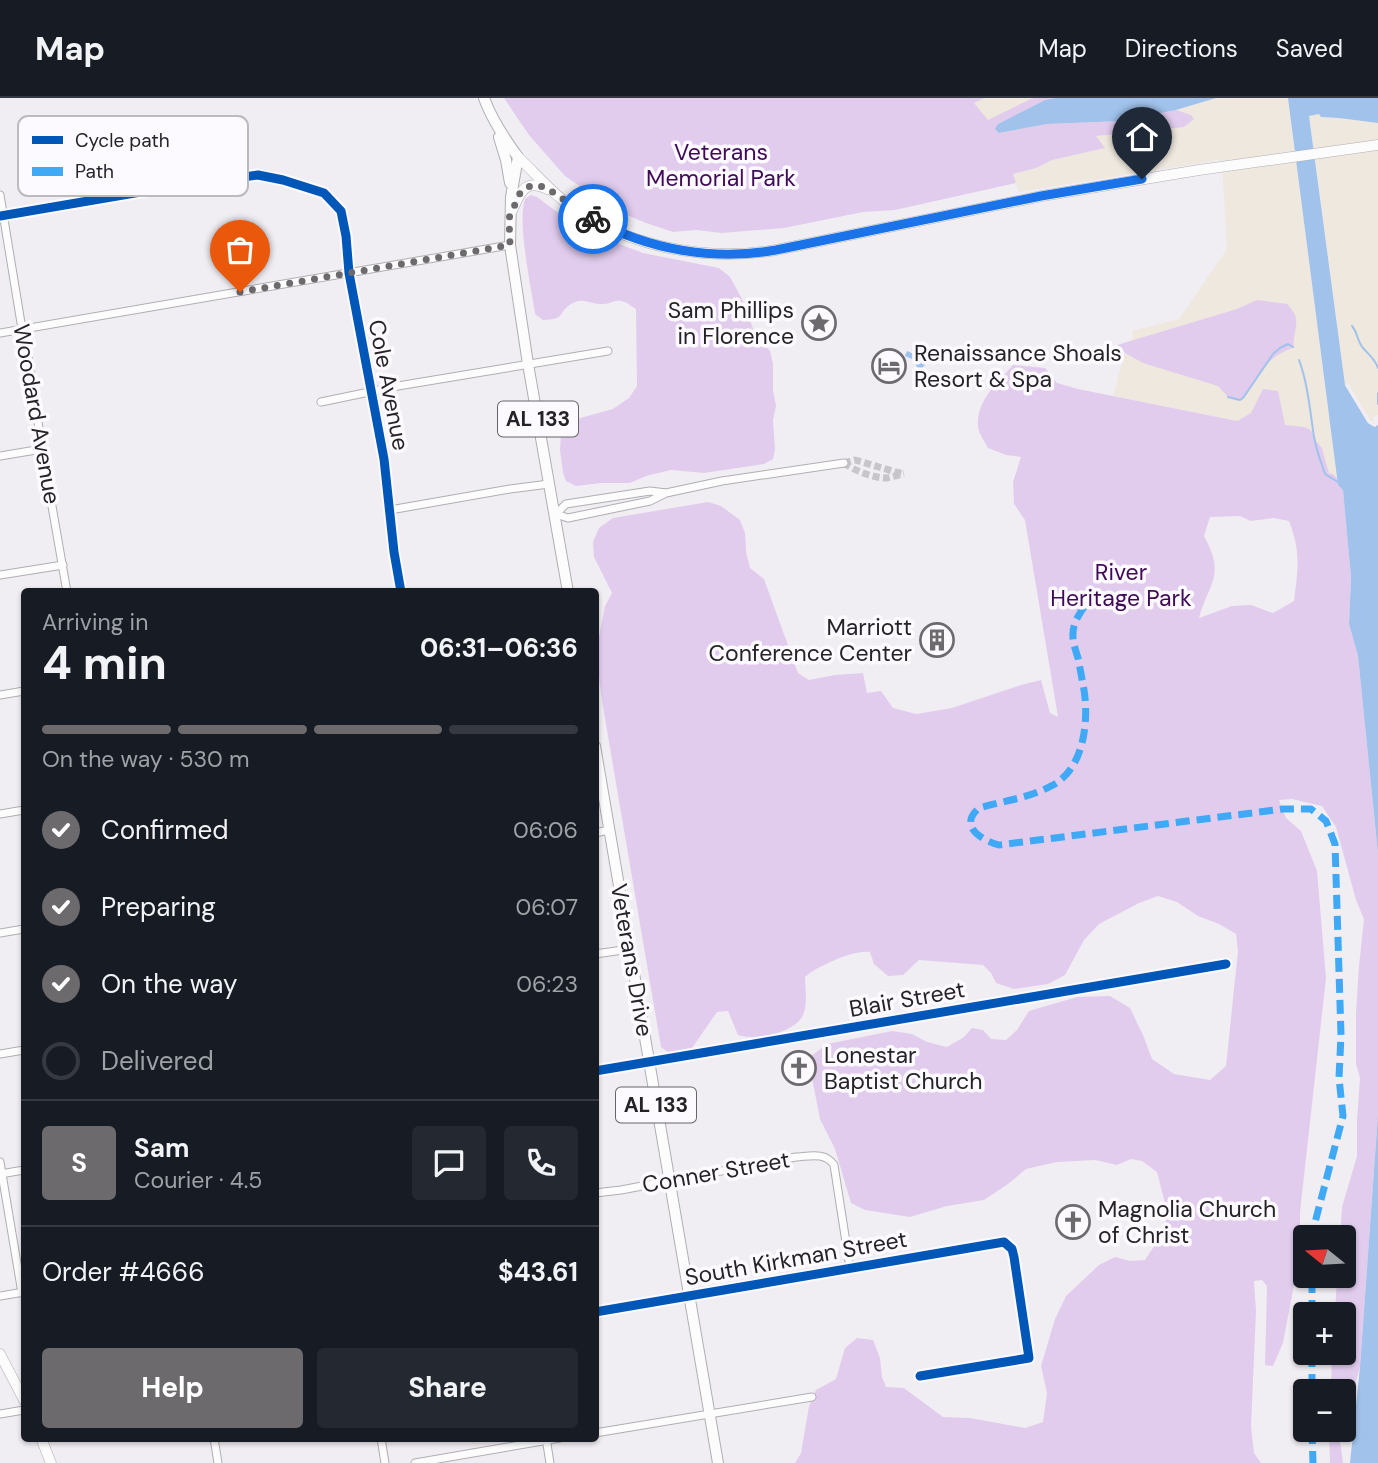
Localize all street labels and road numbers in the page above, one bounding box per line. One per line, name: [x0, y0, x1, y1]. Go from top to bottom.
street label: Cole Avenue: [362, 317, 416, 453]
street label: Woodard Avenue: [6, 322, 68, 506]
road number: AL 133: [498, 402, 578, 436]
street label: Veterans Drive: [604, 881, 660, 1039]
street label: Blair Street: [847, 974, 967, 1024]
road number: AL 133: [616, 1088, 696, 1122]
street label: Conner Street: [640, 1144, 792, 1200]
street label: South Kirkman Street: [683, 1224, 909, 1292]

